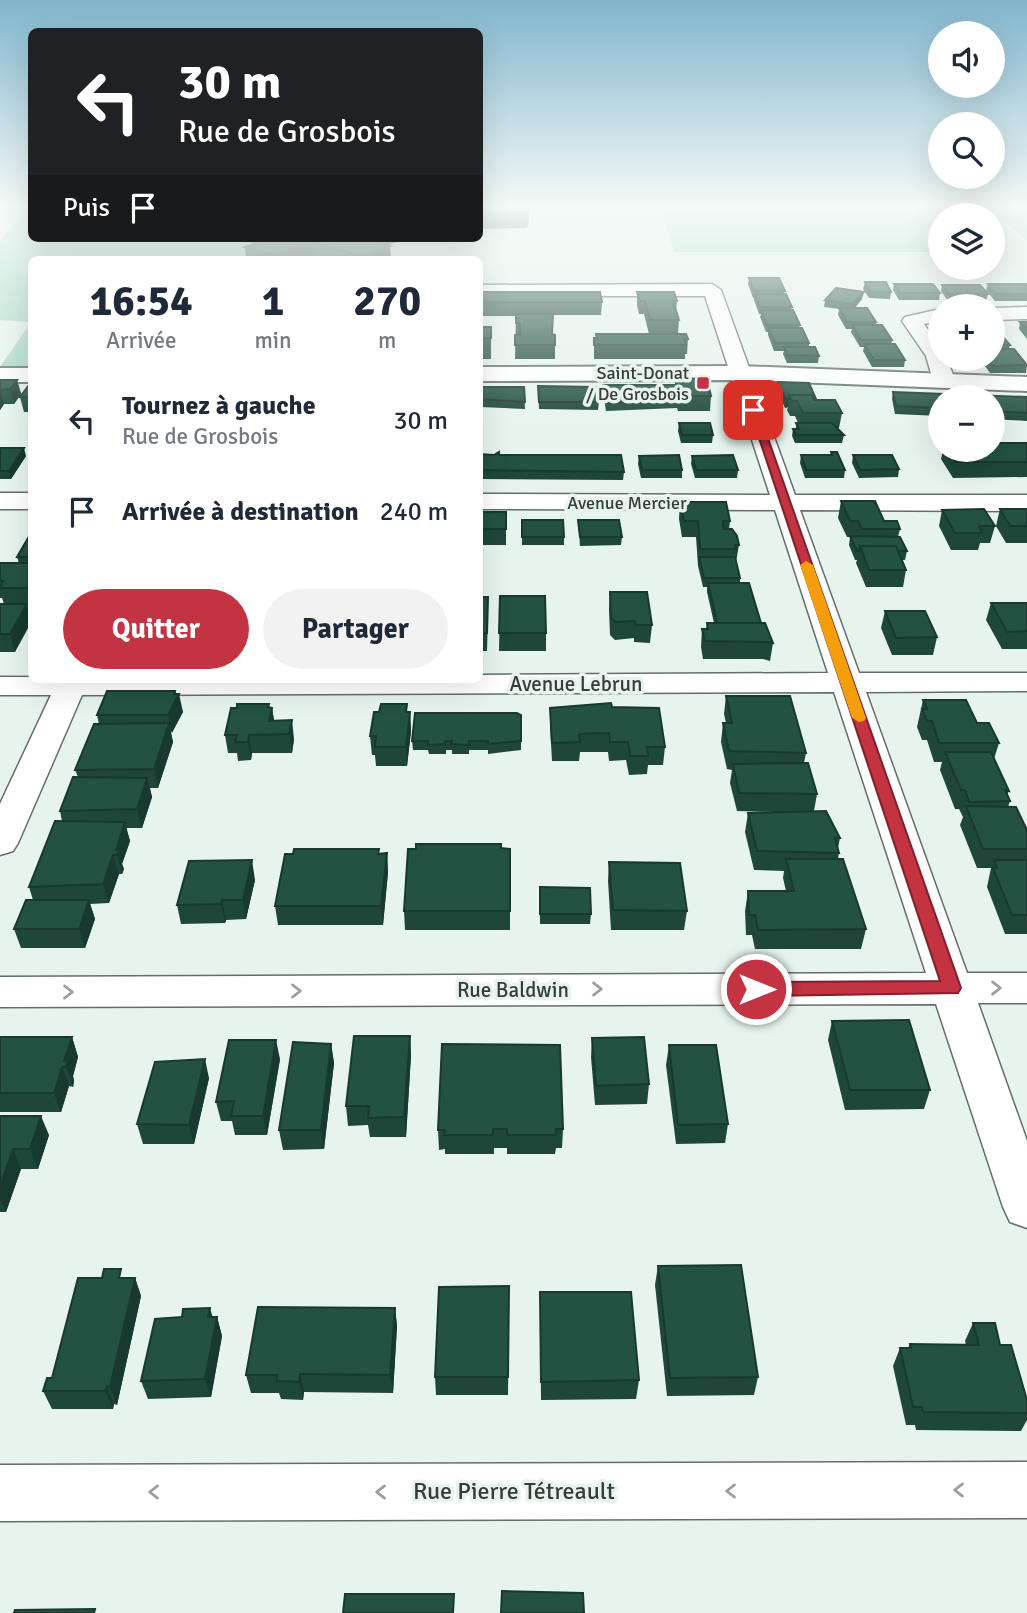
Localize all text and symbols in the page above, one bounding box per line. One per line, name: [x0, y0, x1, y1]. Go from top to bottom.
map controls: [928, 21, 1005, 462]
button: sound: [928, 21, 1005, 98]
text: 30 m: [178, 52, 281, 112]
icon: left: [63, 56, 154, 147]
text: Rue de Grosbois: [178, 112, 396, 151]
button: search: [928, 112, 1005, 189]
icon: arrive: [124, 189, 162, 227]
text: Puis: [63, 192, 110, 224]
button: layers: [928, 203, 1005, 280]
text: 16:54: [90, 276, 193, 327]
text: 1: [262, 276, 284, 327]
text: 270: [353, 276, 421, 327]
button: +: [928, 294, 1005, 371]
text: Arrivée: [106, 326, 177, 355]
text: min: [254, 326, 292, 355]
text: m: [378, 326, 396, 355]
place label: Saint-Donat / De Grosbois: [586, 362, 689, 405]
marker: Saint-Donat / De Grosbois: [695, 375, 711, 391]
pin: [723, 380, 783, 440]
button: −: [928, 385, 1005, 462]
text: Tournez à gauche: [122, 390, 316, 422]
icon: arrive: [734, 391, 772, 429]
icon: left: [63, 402, 101, 440]
text: 30 m: [393, 405, 448, 437]
text: Rue de Grosbois: [122, 422, 278, 451]
street label: Avenue Mercier: [567, 492, 687, 514]
icon: arrive: [63, 493, 101, 531]
text: Arrivée à destination: [122, 496, 359, 528]
text: 240 m: [380, 496, 448, 528]
button: Quitter: [63, 589, 249, 669]
button: Partager: [263, 589, 448, 669]
street label: Avenue Lebrun: [510, 671, 643, 697]
position arrow: [719, 952, 793, 1026]
street label: Rue Baldwin: [457, 977, 569, 1003]
one-way arrow: [991, 980, 1001, 996]
one-way arrow: [592, 981, 602, 997]
one-way arrow: [291, 983, 301, 999]
one-way arrow: [63, 984, 74, 1000]
street label: Rue Pierre Tétreault: [413, 1476, 615, 1506]
one-way arrow: [953, 1482, 964, 1498]
one-way arrow: [726, 1483, 736, 1499]
one-way arrow: [148, 1484, 159, 1500]
one-way arrow: [376, 1484, 386, 1500]

